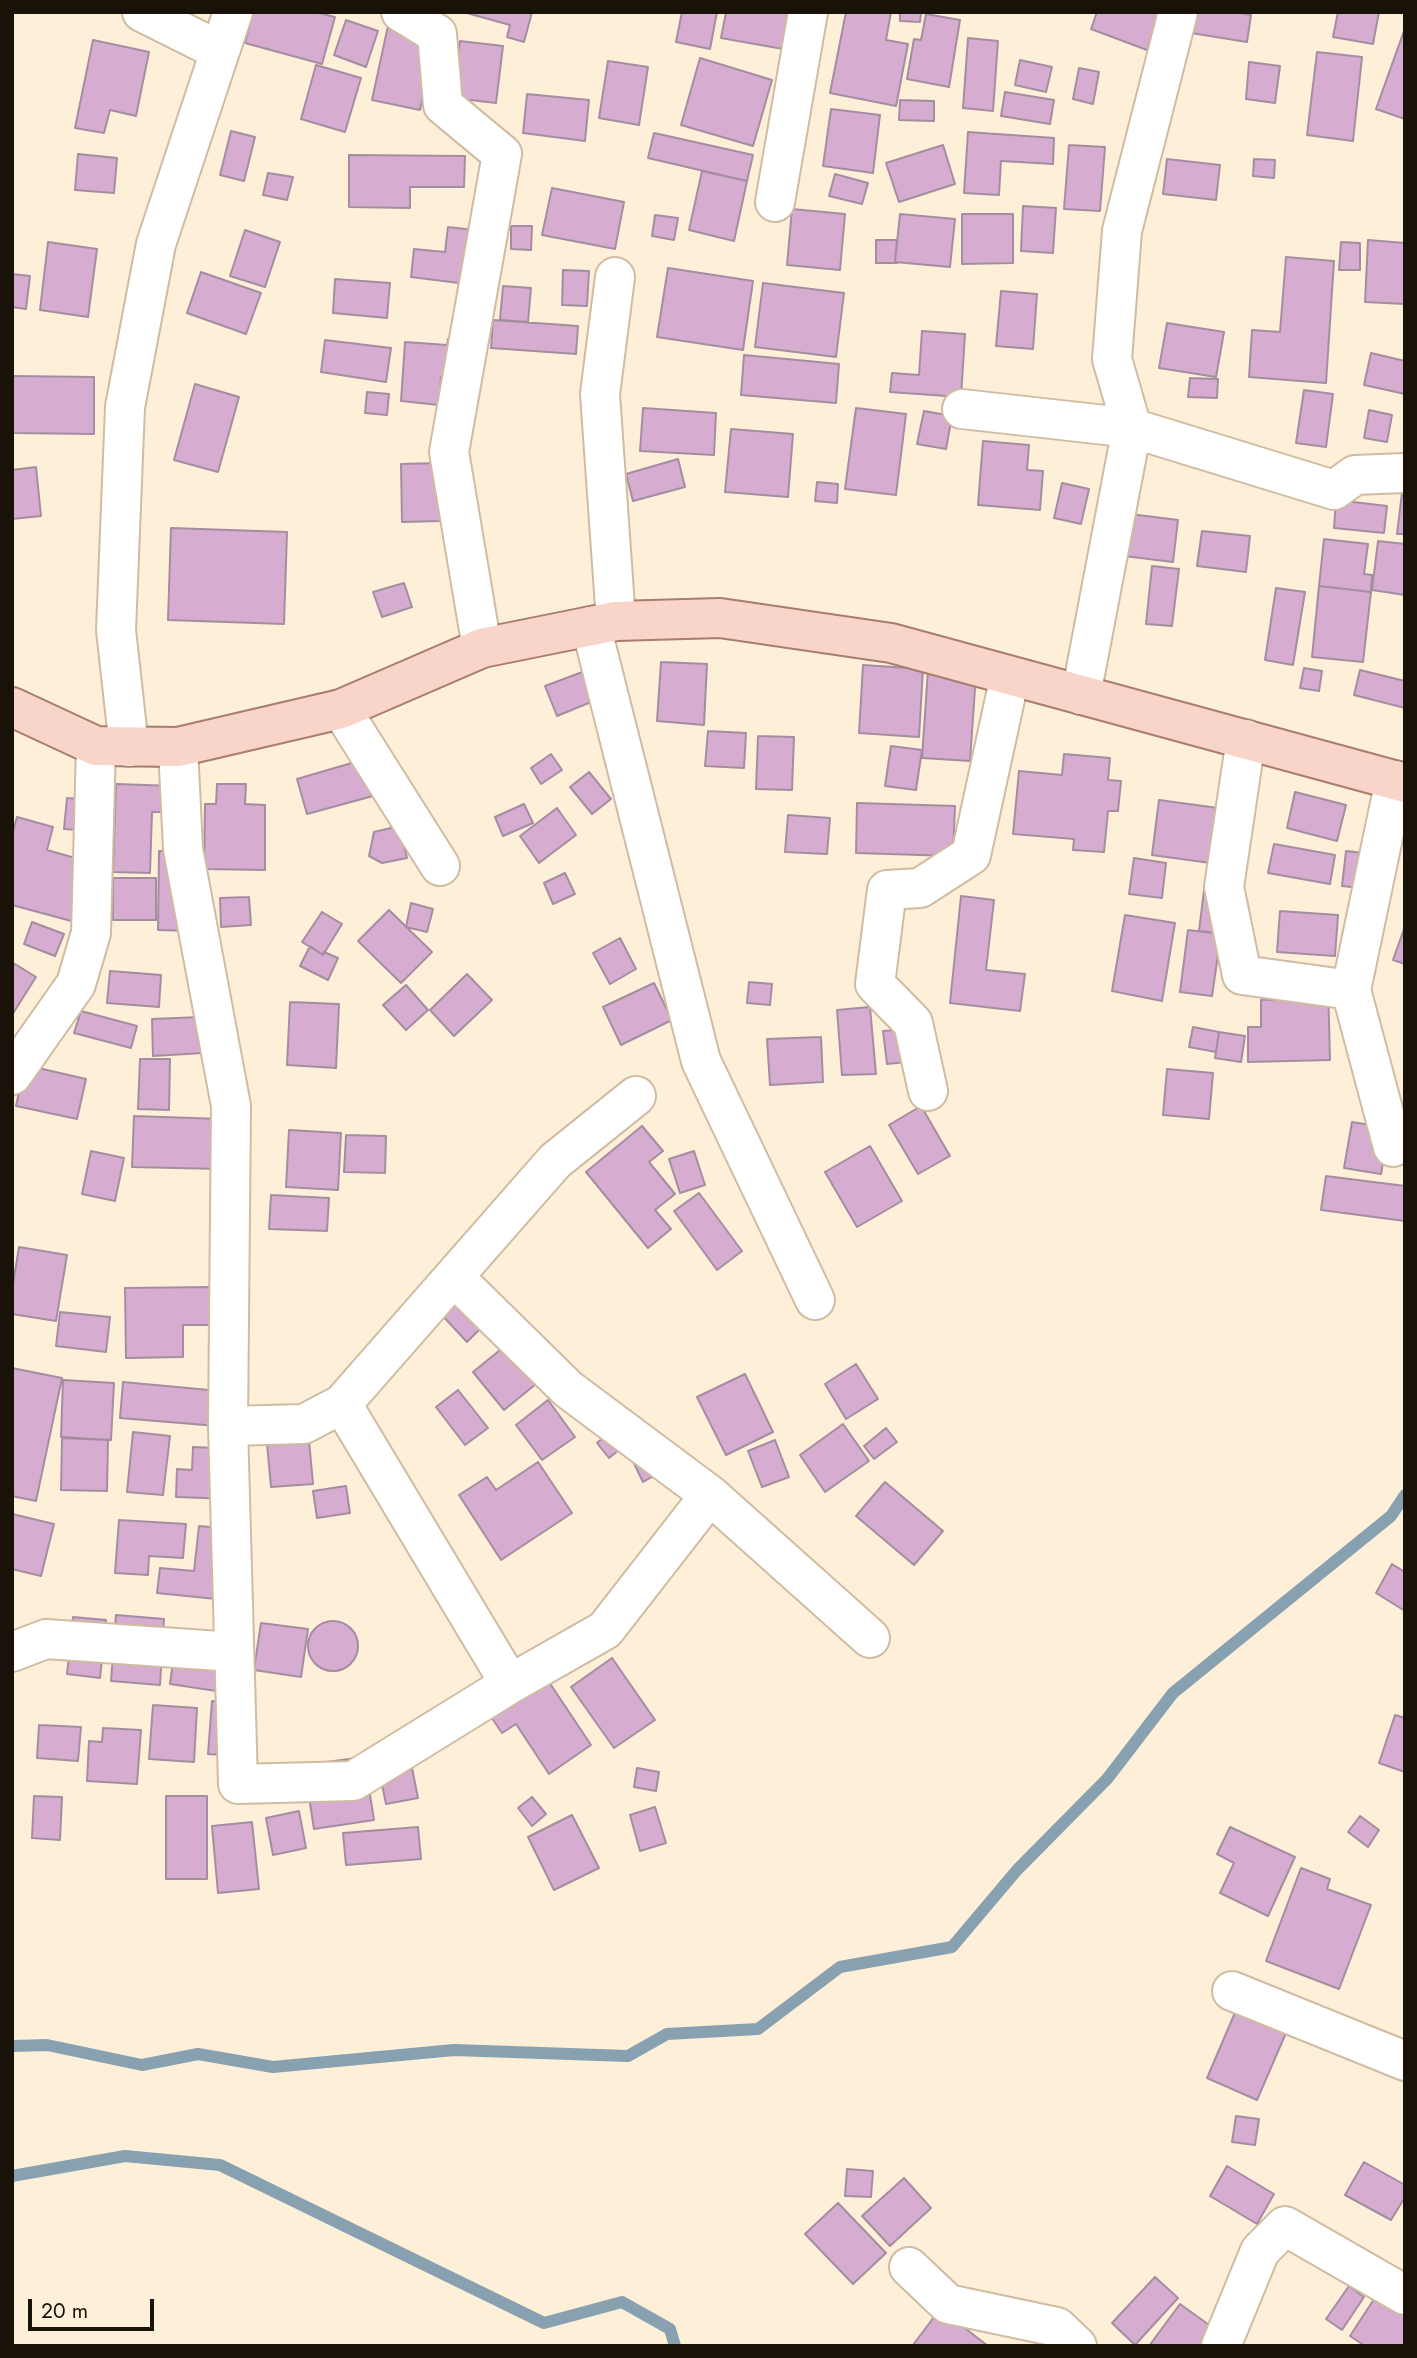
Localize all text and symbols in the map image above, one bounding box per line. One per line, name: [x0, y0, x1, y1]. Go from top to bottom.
scale bar: [32, 2284, 158, 2328]
text: 20 m: [41, 2296, 88, 2326]

